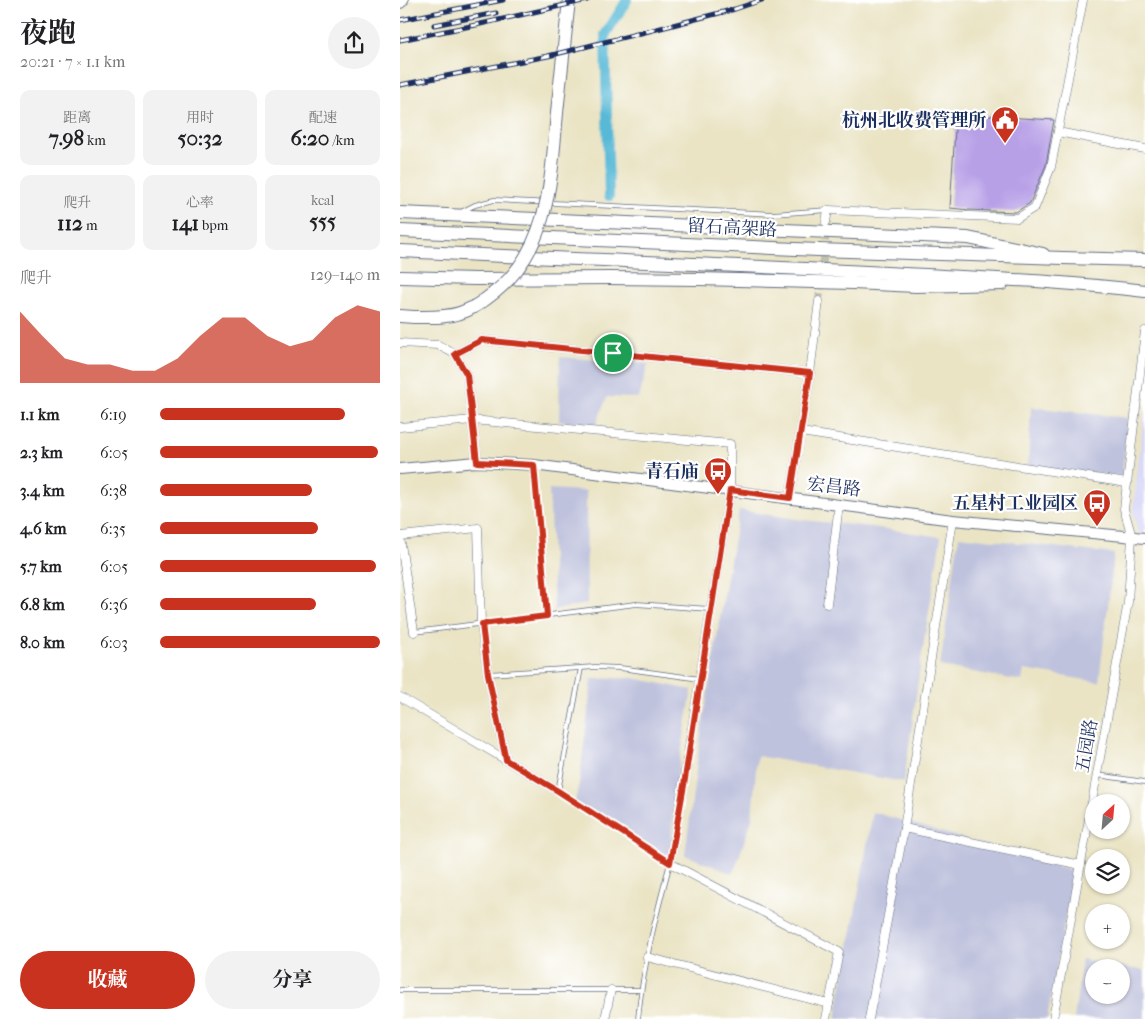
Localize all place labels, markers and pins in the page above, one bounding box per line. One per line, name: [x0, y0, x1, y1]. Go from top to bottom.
public building icon: 杭州北收费管理所: [990, 105, 1020, 144]
place label: 杭州北收费管理所: [842, 110, 987, 131]
pin: [592, 332, 634, 374]
bus stop icon: 青石庙: [703, 456, 733, 495]
place label: 青石庙: [645, 461, 699, 482]
bus stop icon: 五星村工业园区: [1082, 488, 1112, 527]
place label: 五星村工业园区: [952, 493, 1078, 514]

